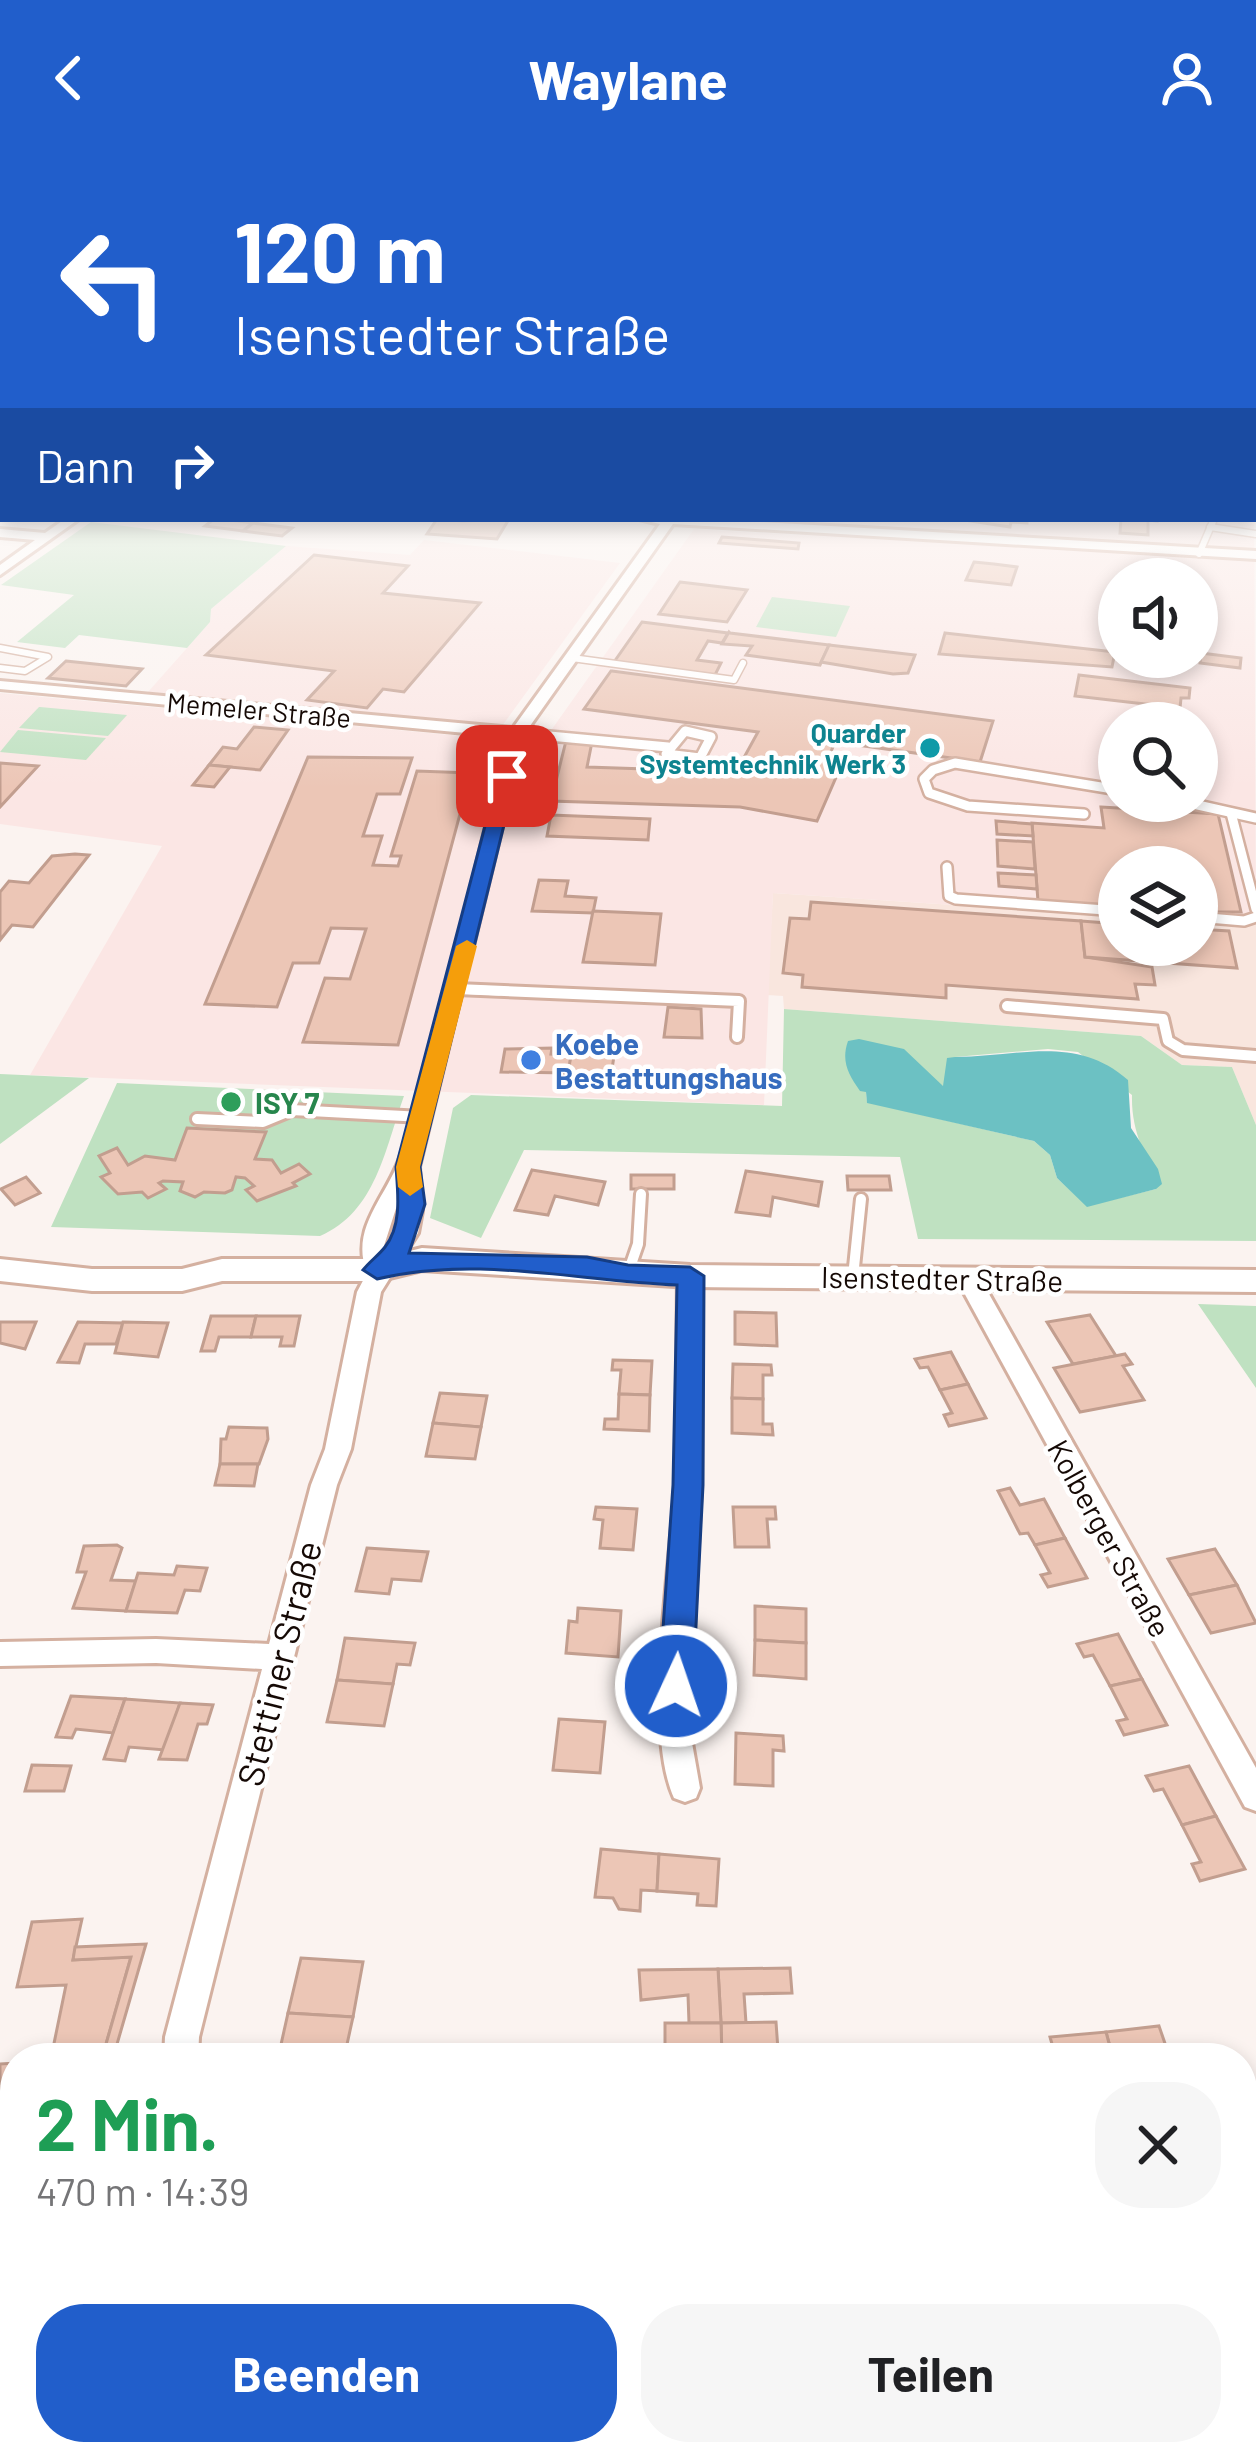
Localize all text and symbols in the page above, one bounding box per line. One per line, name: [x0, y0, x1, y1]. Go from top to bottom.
icon: back: [36, 45, 102, 111]
icon: person: [1154, 45, 1220, 111]
text: Waylane: [528, 46, 728, 111]
text: 120 m: [234, 199, 446, 300]
icon: left: [36, 204, 192, 360]
text: Isenstedter Straße: [234, 301, 670, 366]
icon: right: [159, 432, 225, 498]
text: Dann: [36, 438, 135, 492]
map controls: [1098, 558, 1218, 966]
button: sound: [1098, 558, 1218, 678]
street label: Memeler Straße: [166, 685, 352, 733]
button: search: [1098, 702, 1218, 822]
place label: Quarder Systemtechnik Werk 3: [639, 716, 907, 779]
pin: [456, 725, 558, 827]
marker: Quarder Systemtechnik Werk 3: [917, 735, 943, 761]
icon: arrive: [474, 743, 540, 809]
button: layers: [1098, 846, 1218, 966]
place label: Koebe Bestattungshaus: [555, 1025, 783, 1095]
marker: Koebe Bestattungshaus: [518, 1047, 544, 1073]
place label: ISY 7: [255, 1084, 319, 1120]
marker: ISY 7: [218, 1089, 244, 1115]
street label: Isenstedter Straße: [821, 1258, 1063, 1298]
street label: Kolberger Straße: [1041, 1433, 1179, 1643]
street label: Stettiner Straße: [227, 1536, 329, 1790]
position arrow: [613, 1623, 739, 1749]
text: 2 Min.: [36, 2079, 219, 2165]
button: close: [1095, 2082, 1221, 2208]
text: 470 m · 14:39: [36, 2167, 249, 2214]
button: Beenden: [36, 2304, 617, 2442]
button: Teilen: [641, 2304, 1221, 2442]

